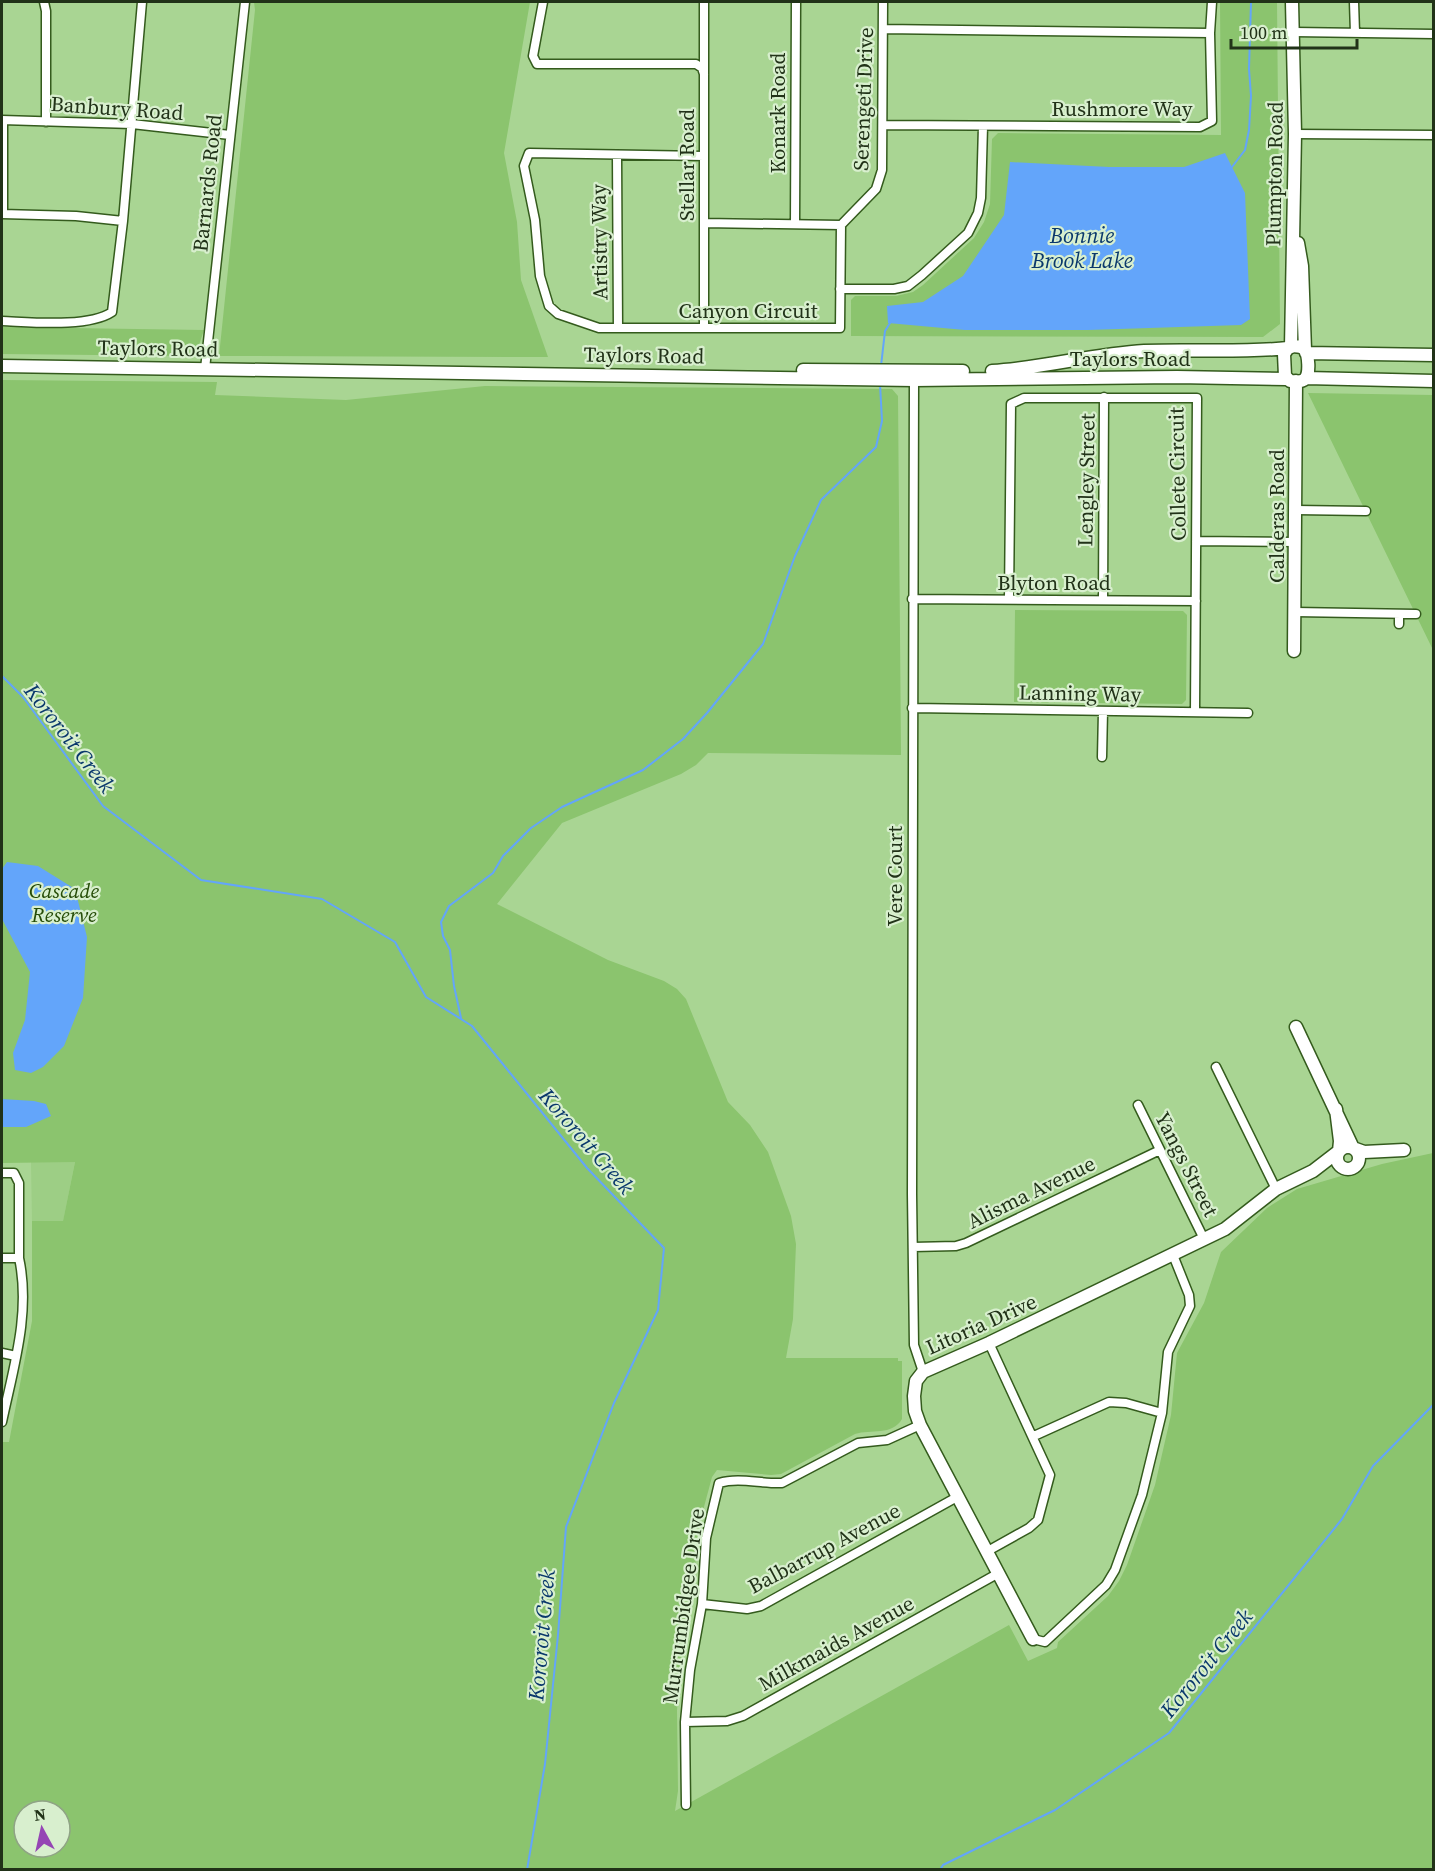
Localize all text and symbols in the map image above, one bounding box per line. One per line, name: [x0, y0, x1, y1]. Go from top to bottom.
scale bar: [1231, 12, 1357, 50]
text: 100 m: [1240, 20, 1287, 45]
street label: Serengeti Drive: [846, 27, 880, 171]
street label: Konark Road: [763, 52, 792, 174]
street label: Banbury Road: [50, 89, 184, 127]
street label: Rushmore Way: [1051, 94, 1193, 123]
street label: Plumpton Road: [1258, 101, 1290, 247]
street label: Stellar Road: [672, 109, 701, 221]
street label: Barnards Road: [185, 113, 229, 253]
street label: Artistry Way: [583, 183, 615, 300]
water label: Bonnie Brook Lake: [1030, 220, 1133, 275]
street label: Canyon Circuit: [678, 296, 818, 325]
street label: Taylors Road: [97, 332, 219, 364]
street label: Taylors Road: [583, 339, 705, 371]
street label: Taylors Road: [1070, 344, 1190, 373]
street label: Collete Circuit: [1161, 407, 1193, 541]
street label: Lengley Street: [1070, 413, 1102, 547]
street label: Calderas Road: [1262, 449, 1291, 583]
street label: Blyton Road: [997, 568, 1111, 597]
water label: Kororoit Creek: [17, 676, 123, 800]
street label: Lanning Way: [1018, 677, 1142, 709]
street label: Vere Court: [880, 826, 909, 926]
park label: Cascade Reserve: [29, 876, 99, 929]
water label: Kororoit Creek: [532, 1081, 642, 1201]
street label: Yangs Street: [1148, 1107, 1226, 1222]
street label: Alisma Avenue: [962, 1148, 1100, 1236]
street label: Litoria Drive: [921, 1287, 1041, 1361]
street label: Balbarrup Avenue: [743, 1496, 905, 1600]
street label: Murrumbidgee Drive: [655, 1506, 711, 1706]
water label: Kororoit Creek: [520, 1568, 562, 1703]
street label: Milkmaids Avenue: [753, 1588, 919, 1698]
water label: Kororoit Creek: [1152, 1602, 1259, 1724]
north arrow: [12, 1799, 72, 1859]
text: N: [33, 1802, 48, 1826]

